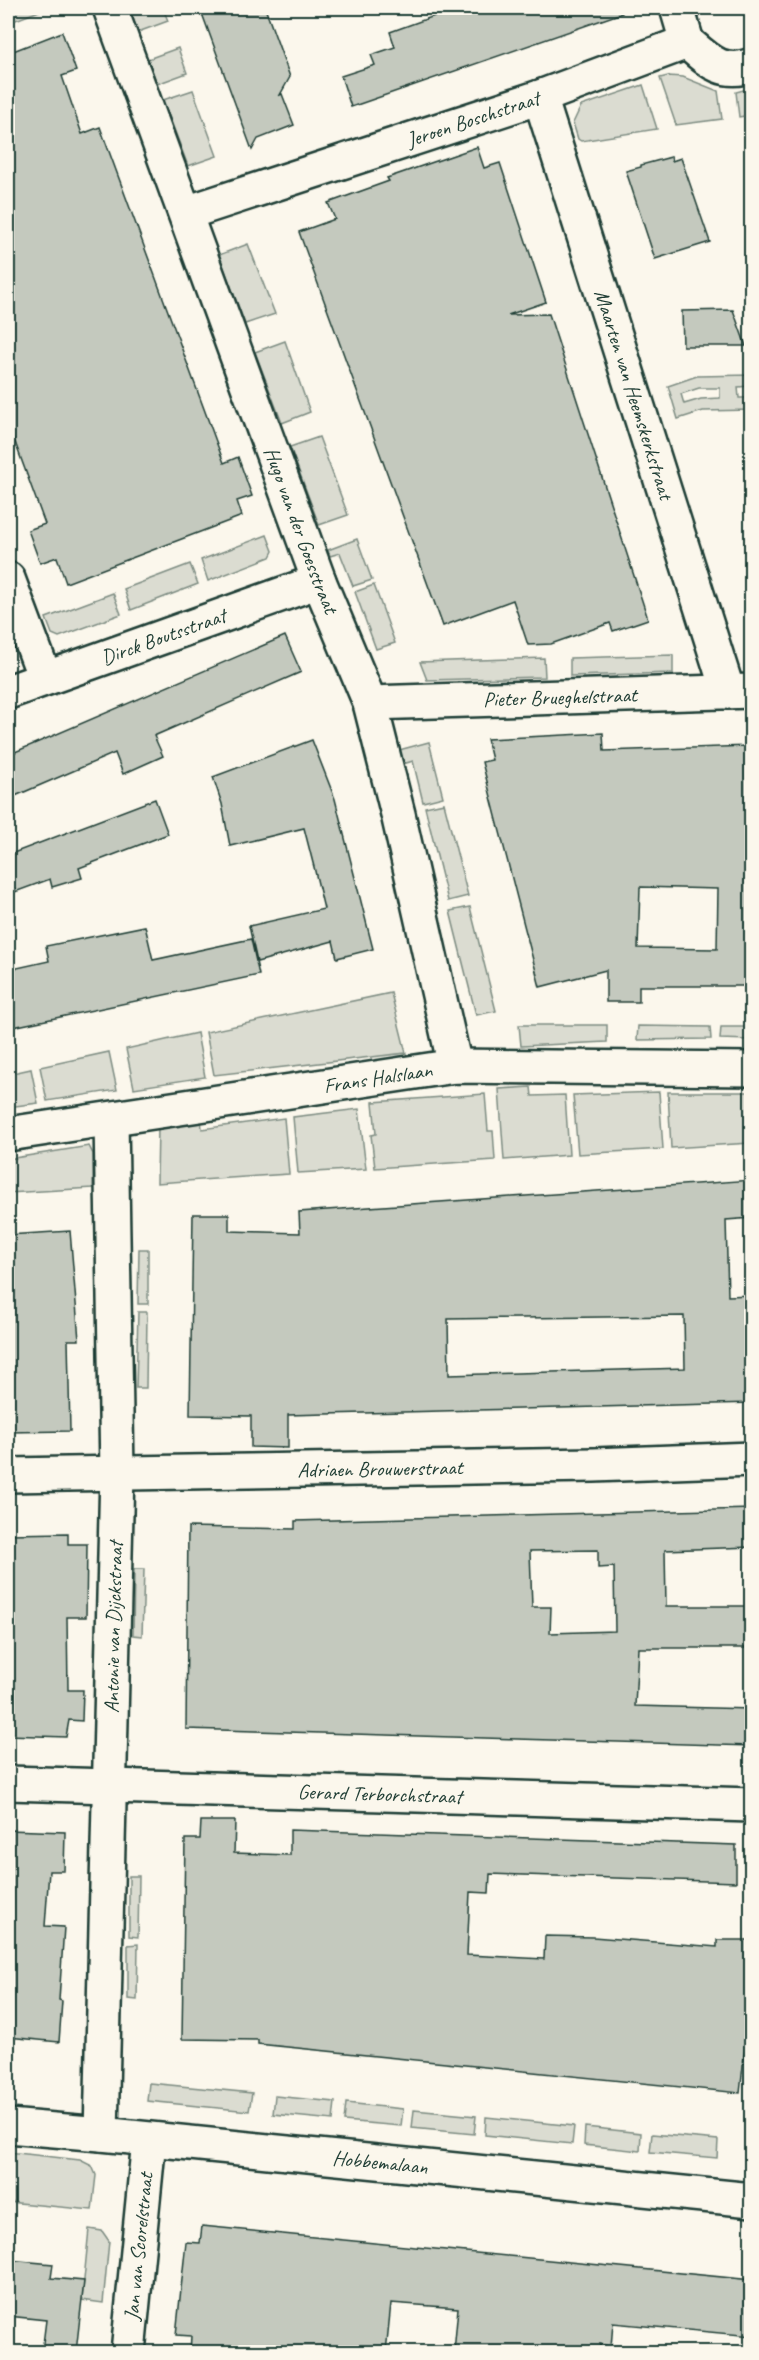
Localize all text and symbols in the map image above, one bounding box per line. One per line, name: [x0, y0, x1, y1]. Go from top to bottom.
street label: Jeroen Boschstraat: [402, 84, 546, 153]
street label: Maarten van Heemskerkstraat: [589, 286, 680, 505]
street label: Hugo van der Goesstraat: [258, 444, 345, 619]
street label: Dirck Boutsstraat: [98, 601, 232, 671]
street label: Pieter Brueghelstraat: [483, 682, 639, 712]
street label: Frans Halslaan: [322, 1057, 434, 1099]
street label: Adriaen Brouwerstraat: [297, 1454, 465, 1483]
street label: Antonie van Dijckstraat: [98, 1538, 128, 1713]
street label: Gerard Terborchstraat: [297, 1779, 465, 1810]
street label: Hobbemalaan: [331, 2145, 430, 2180]
street label: Jan van Scorelstraat: [118, 2169, 159, 2323]

